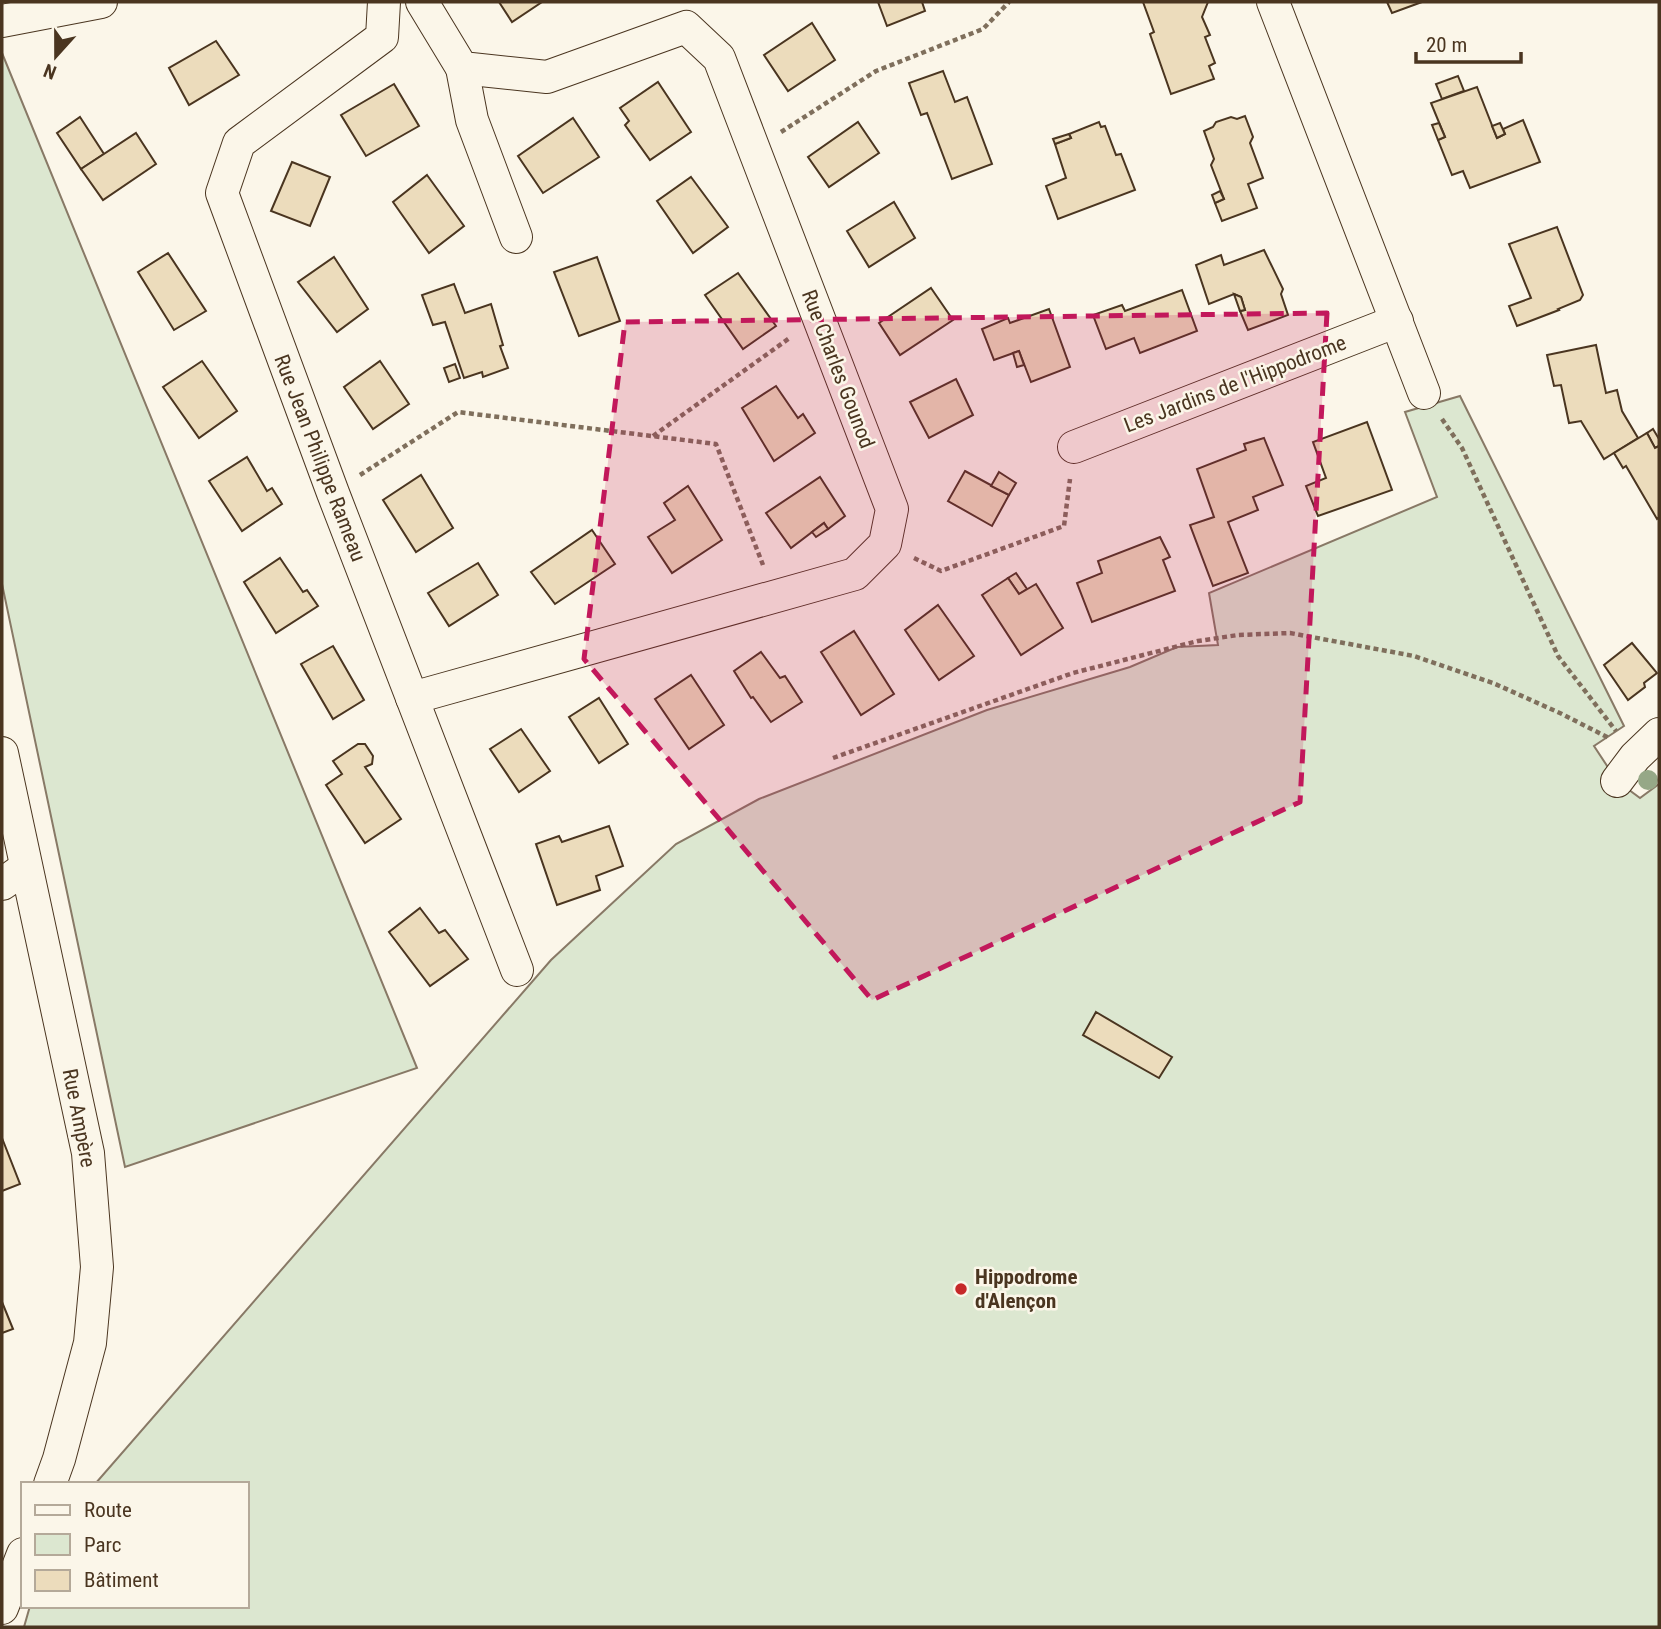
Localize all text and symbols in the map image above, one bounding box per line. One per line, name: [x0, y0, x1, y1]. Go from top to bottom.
north arrow: [21, 21, 91, 91]
scale bar: [1416, 21, 1521, 65]
text: 20 m: [1426, 33, 1467, 57]
text: N: [41, 59, 60, 84]
street label: Rue Charles Gounod: [797, 286, 879, 452]
street label: Les Jardins de l'Hippodrome: [1121, 330, 1350, 437]
street label: Rue Jean Philippe Rameau: [269, 351, 371, 565]
street label: Rue Ampère: [58, 1067, 100, 1170]
place label: Hippodrome d'Alençon: [975, 1265, 1078, 1313]
marker: Hippodrome d'Alençon: [953, 1281, 969, 1297]
legend: [21, 1482, 248, 1608]
text: Route: [84, 1498, 132, 1522]
text: Parc: [84, 1533, 122, 1557]
text: Bâtiment: [84, 1568, 159, 1592]

